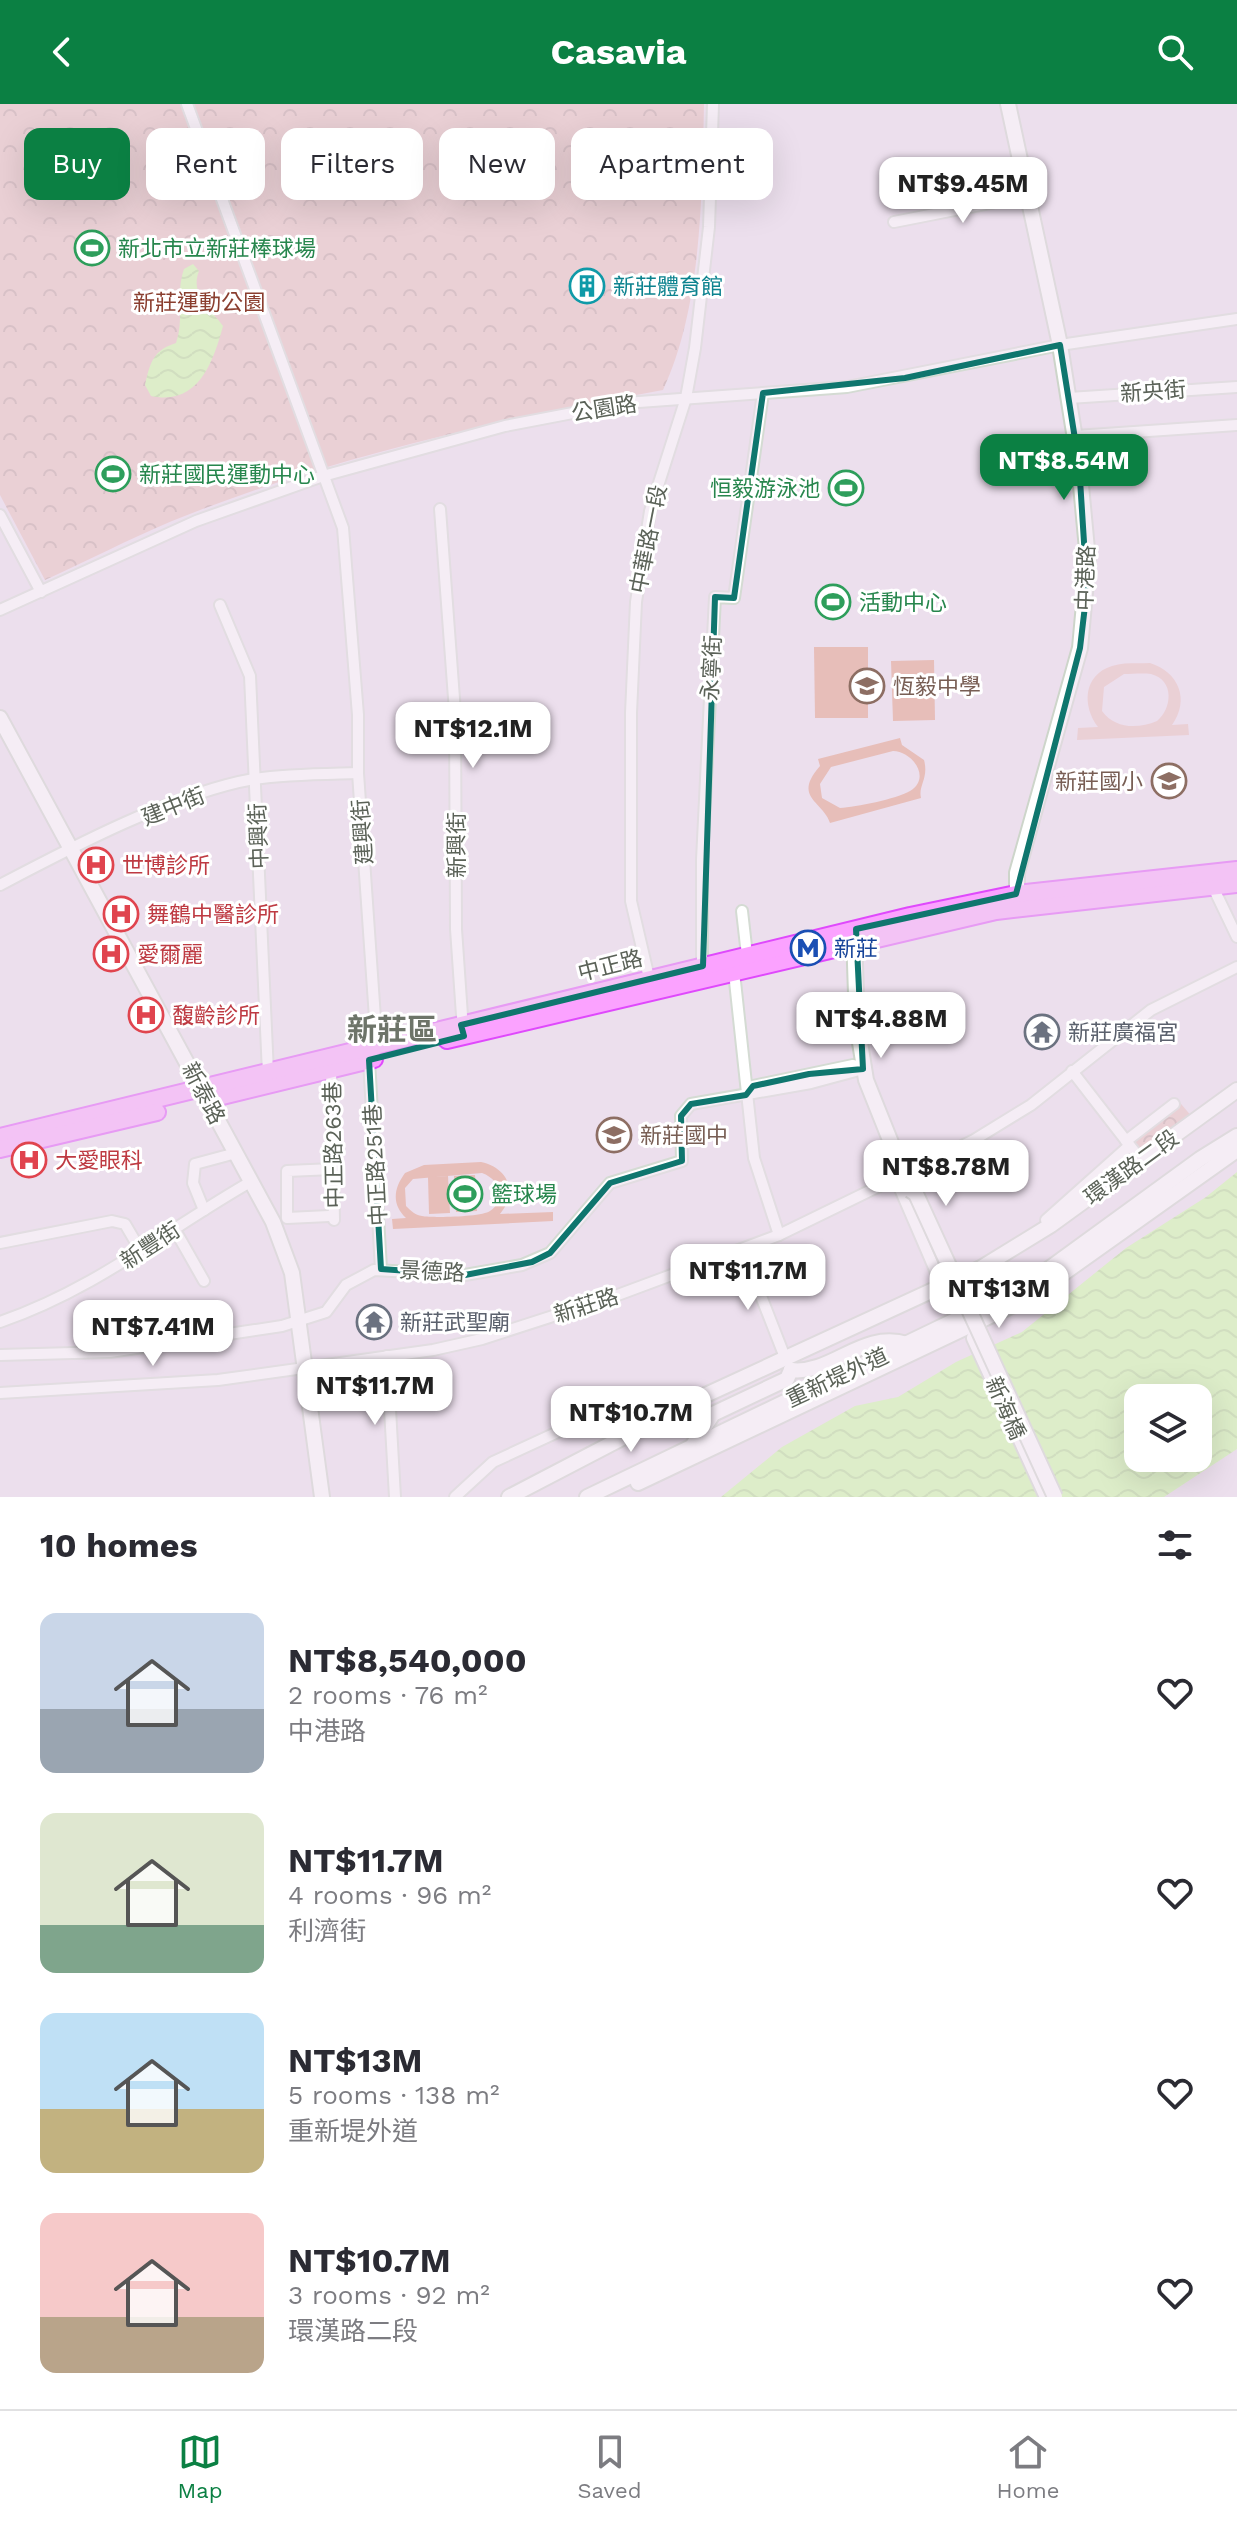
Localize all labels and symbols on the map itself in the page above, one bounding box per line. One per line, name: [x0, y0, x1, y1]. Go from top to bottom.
pin: NT$9.45M: [880, 157, 1046, 225]
sports icon: 新北市立新莊棒球場: [73, 229, 111, 267]
place label: 新北市立新莊棒球場: [118, 236, 316, 261]
building icon: 新莊體育館: [568, 267, 606, 305]
place label: 新莊體育館: [613, 274, 723, 299]
park label: 新莊運動公園: [133, 290, 265, 315]
street label: 新央街: [1119, 377, 1187, 406]
street label: 公園路: [570, 391, 639, 426]
pin: NT$8.54M: [981, 434, 1147, 502]
sports icon: 新莊國民運動中心: [94, 455, 132, 493]
place label: 新莊國民運動中心: [139, 462, 315, 487]
sports icon: 恒毅游泳池: [827, 469, 865, 507]
place label: 恒毅游泳池: [710, 476, 820, 501]
street label: 中華路一段: [626, 483, 671, 595]
street label: 中港路: [1072, 545, 1099, 611]
sports icon: 活動中心: [814, 583, 852, 621]
place label: 活動中心: [859, 590, 947, 615]
street label: 永寧街: [697, 634, 726, 702]
school or university icon: 恆毅中學: [848, 667, 886, 705]
place label: 恆毅中學: [893, 674, 981, 699]
pin: NT$12.1M: [390, 702, 556, 770]
school or university icon: 新莊國小: [1150, 762, 1188, 800]
place label: 新莊國小: [1055, 769, 1143, 794]
street label: 建中街: [138, 783, 208, 830]
street label: 建興街: [348, 798, 377, 866]
street label: 中興街: [245, 803, 272, 869]
street label: 新興街: [444, 812, 469, 878]
hospital icon: 世博診所: [77, 846, 115, 884]
place label: 世博診所: [122, 853, 210, 878]
hospital icon: 舞鶴中醫診所: [102, 895, 140, 933]
place label: 舞鶴中醫診所: [147, 902, 279, 927]
metro station icon: 新莊: [789, 929, 827, 967]
hospital icon: 愛爾麗: [92, 935, 130, 973]
place label: 新莊: [834, 936, 878, 961]
place label: 愛爾麗: [137, 942, 203, 967]
street label: 中正路: [575, 945, 645, 986]
pin: NT$4.88M: [798, 992, 964, 1060]
hospital icon: 馥齡診所: [127, 996, 165, 1034]
place label: 馥齡診所: [172, 1003, 260, 1028]
district label: 新莊區: [347, 1012, 437, 1047]
temple icon: 新莊廣福宮: [1023, 1013, 1061, 1051]
place label: 新莊廣福宮: [1068, 1020, 1178, 1045]
street label: 新泰路: [177, 1058, 230, 1128]
street label: 中正路263巷: [320, 1081, 347, 1209]
street label: 中正路251巷: [360, 1103, 391, 1227]
school or university icon: 新莊國中: [595, 1116, 633, 1154]
place label: 新莊國中: [640, 1123, 728, 1148]
street label: 環漢路二段: [1079, 1125, 1183, 1210]
pin: NT$8.78M: [863, 1140, 1029, 1208]
hospital icon: 大愛眼科: [10, 1141, 48, 1179]
place label: 大愛眼科: [55, 1148, 143, 1173]
sports icon: 籃球場: [446, 1175, 484, 1213]
place label: 籃球場: [491, 1182, 557, 1207]
street label: 新豐街: [116, 1217, 185, 1274]
pin: NT$11.7M: [665, 1244, 831, 1312]
street label: 景德路: [398, 1257, 466, 1286]
pin: NT$13M: [934, 1262, 1064, 1330]
street label: 新莊路: [551, 1283, 621, 1328]
pin: NT$7.41M: [70, 1300, 236, 1368]
temple icon: 新莊武聖廟: [355, 1303, 393, 1341]
place label: 新莊武聖廟: [400, 1310, 510, 1335]
street label: 重新堤外道: [782, 1343, 892, 1412]
pin: NT$11.7M: [292, 1359, 458, 1427]
street label: 新海橋: [981, 1373, 1030, 1443]
pin: NT$10.7M: [548, 1386, 714, 1454]

